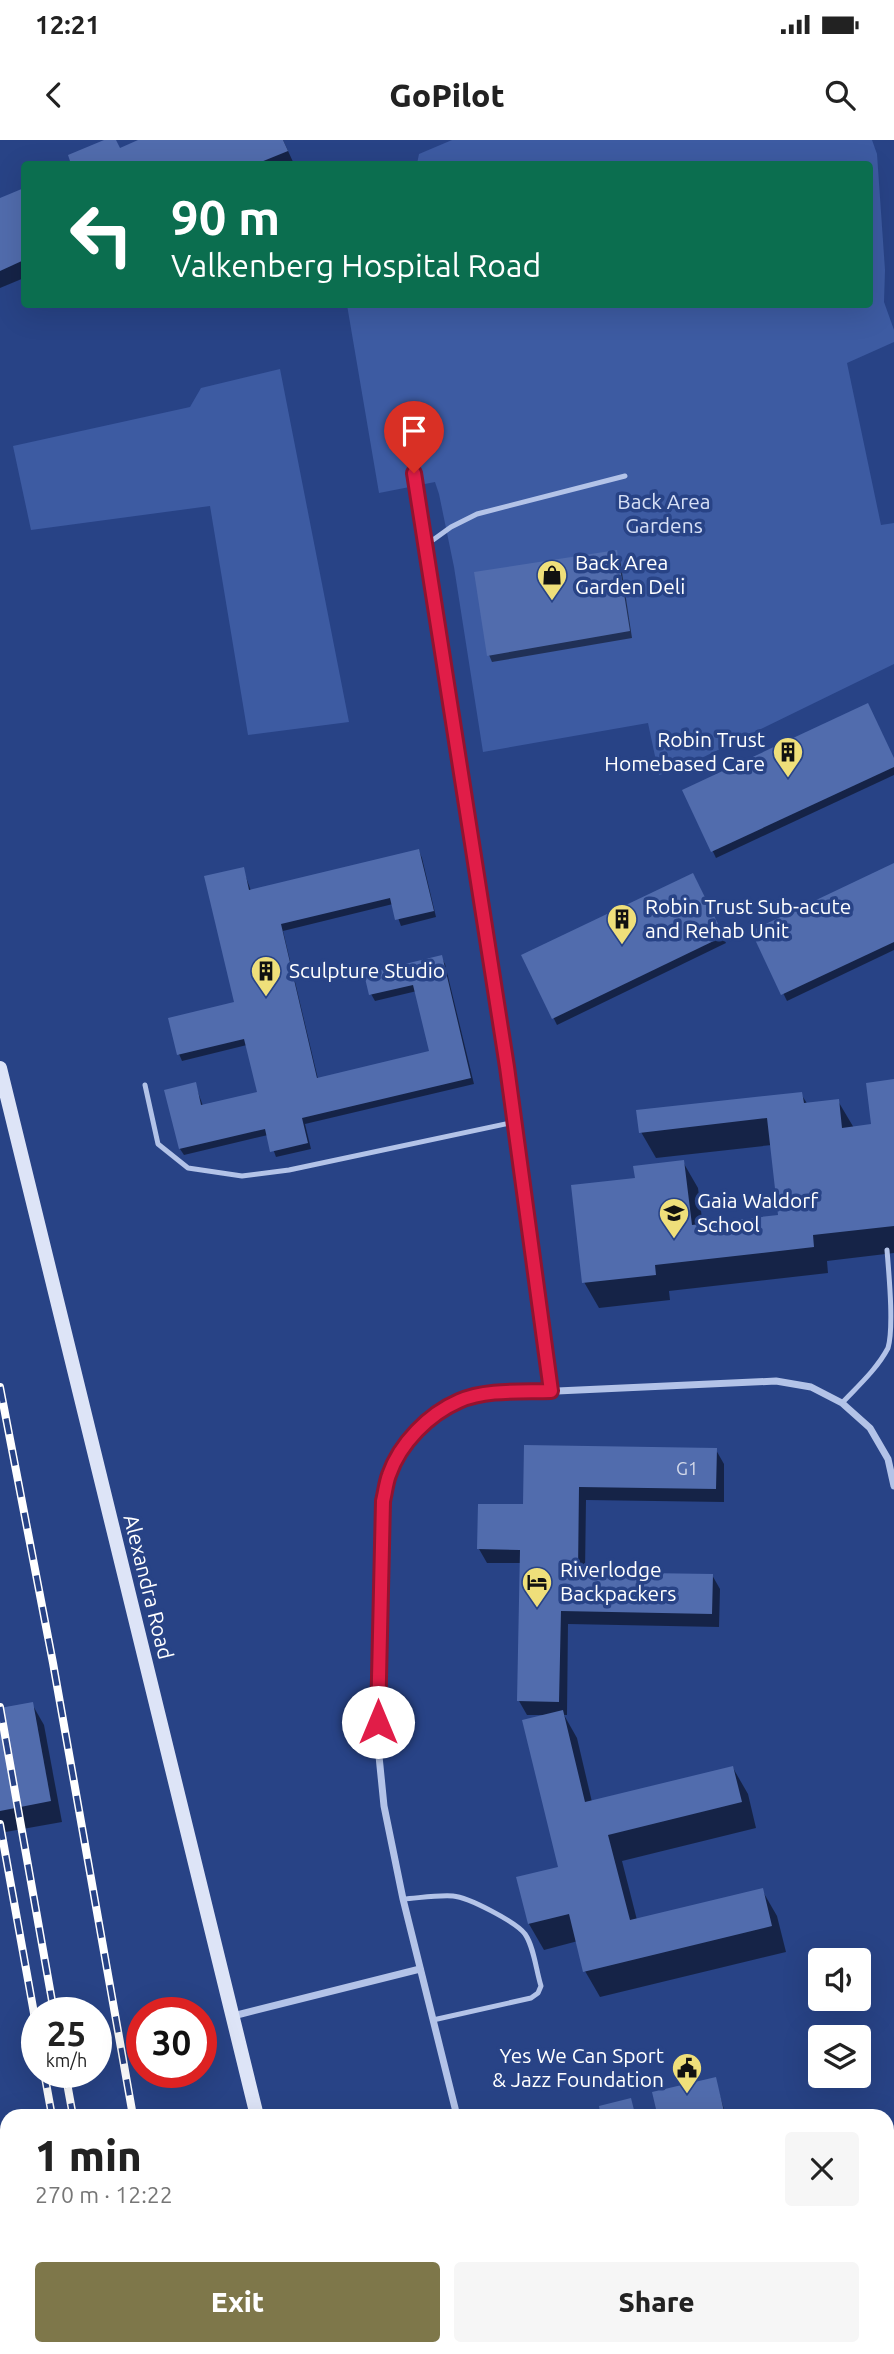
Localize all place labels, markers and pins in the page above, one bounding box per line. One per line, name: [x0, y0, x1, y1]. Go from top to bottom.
pin: [384, 401, 444, 473]
place label: Back Area Garden Deli: [575, 550, 685, 598]
shop icon: Back Area Garden Deli: [535, 558, 569, 602]
place label: Robin Trust Homebased Care: [604, 727, 765, 775]
building icon: Robin Trust Homebased Care: [771, 735, 805, 779]
place label: Robin Trust Sub-acute and Rehab Unit: [645, 894, 851, 942]
building icon: Robin Trust Sub-acute and Rehab Unit: [605, 902, 639, 946]
building icon: Sculpture Studio: [249, 954, 283, 998]
place label: Sculpture Studio: [289, 958, 445, 982]
place label: Gaia Waldorf School: [697, 1188, 819, 1236]
school or university icon: Gaia Waldorf School: [657, 1196, 691, 1240]
place label: Riverlodge Backpackers: [560, 1557, 676, 1605]
hotel icon: Riverlodge Backpackers: [520, 1565, 554, 1609]
place label: Yes We Can Sport & Jazz Foundation: [492, 2043, 664, 2091]
public building icon: Yes We Can Sport & Jazz Foundation: [670, 2051, 704, 2095]

